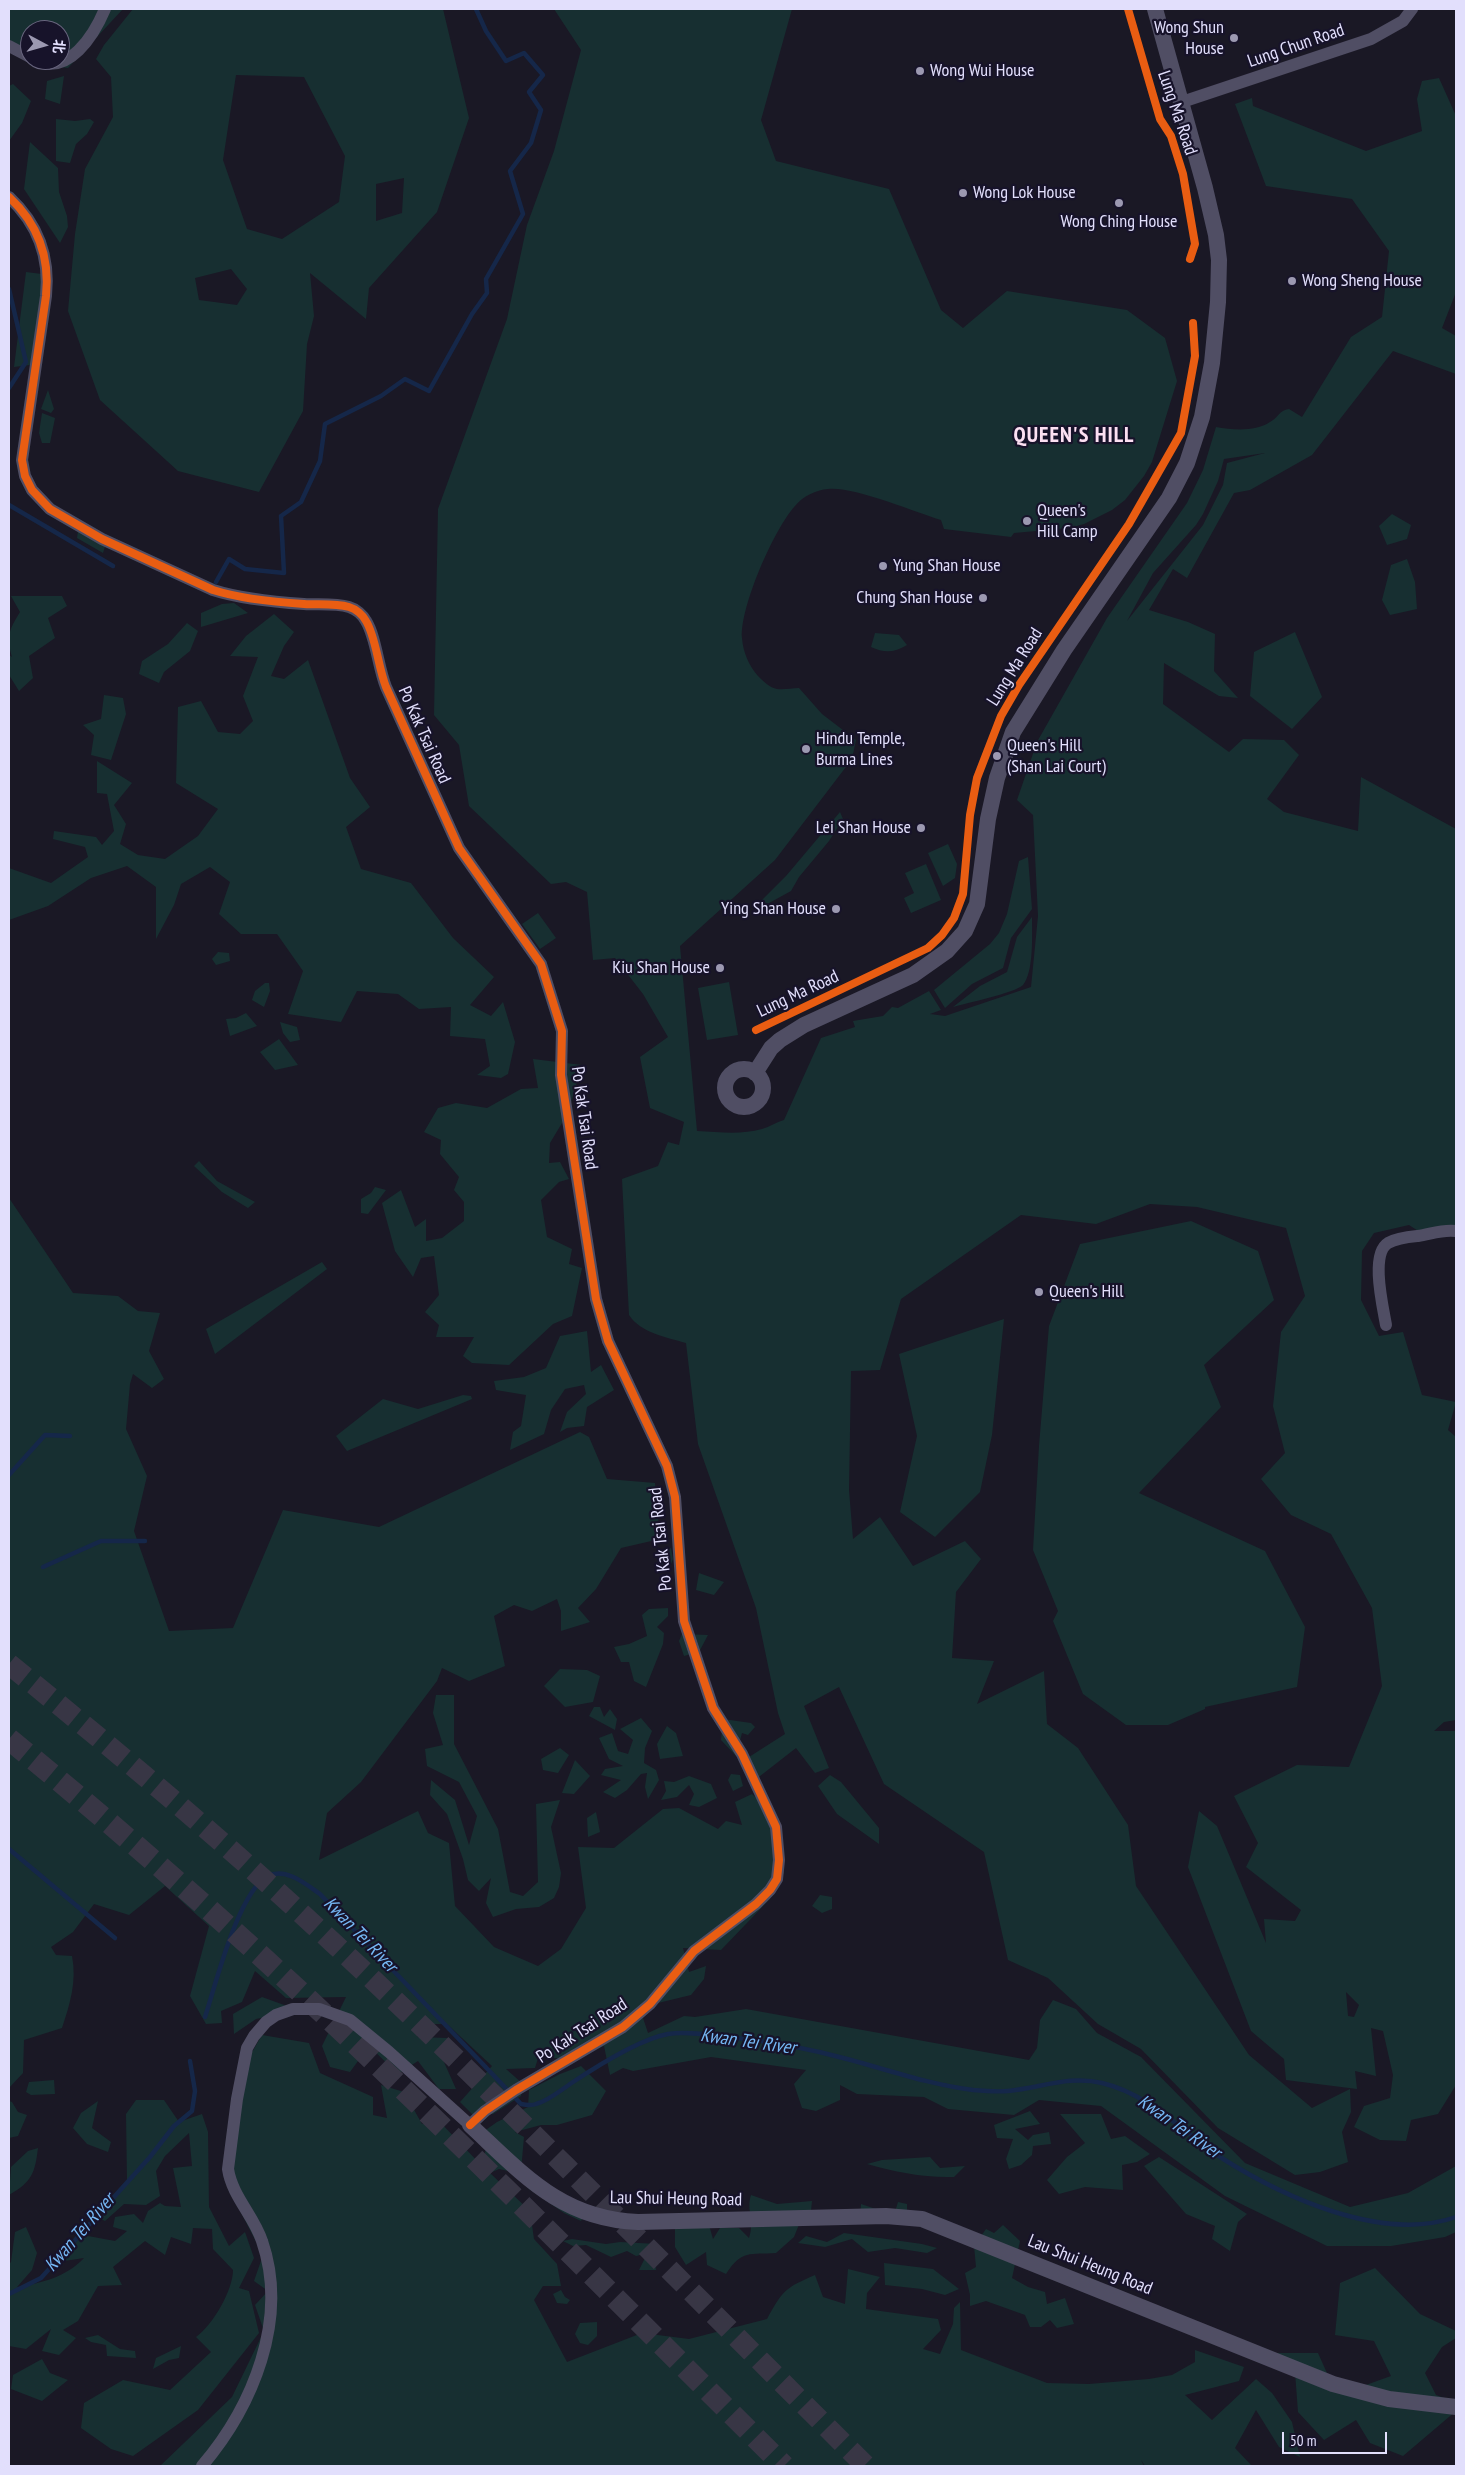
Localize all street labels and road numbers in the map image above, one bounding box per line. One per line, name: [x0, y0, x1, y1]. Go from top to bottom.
street label: Lung Chun Road: [1245, 19, 1347, 73]
street label: Lung Ma Road: [1153, 68, 1201, 158]
street label: Lung Ma Road: [983, 624, 1047, 710]
street label: Po Kak Tsai Road: [393, 683, 455, 787]
street label: Lung Ma Road: [754, 966, 842, 1022]
street label: Po Kak Tsai Road: [566, 1065, 602, 1171]
street label: Po Kak Tsai Road: [645, 1486, 677, 1592]
street label: Po Kak Tsai Road: [533, 1994, 631, 2068]
street label: Lau Shui Heung Road: [610, 2187, 742, 2211]
street label: Lau Shui Heung Road: [1025, 2230, 1155, 2300]

